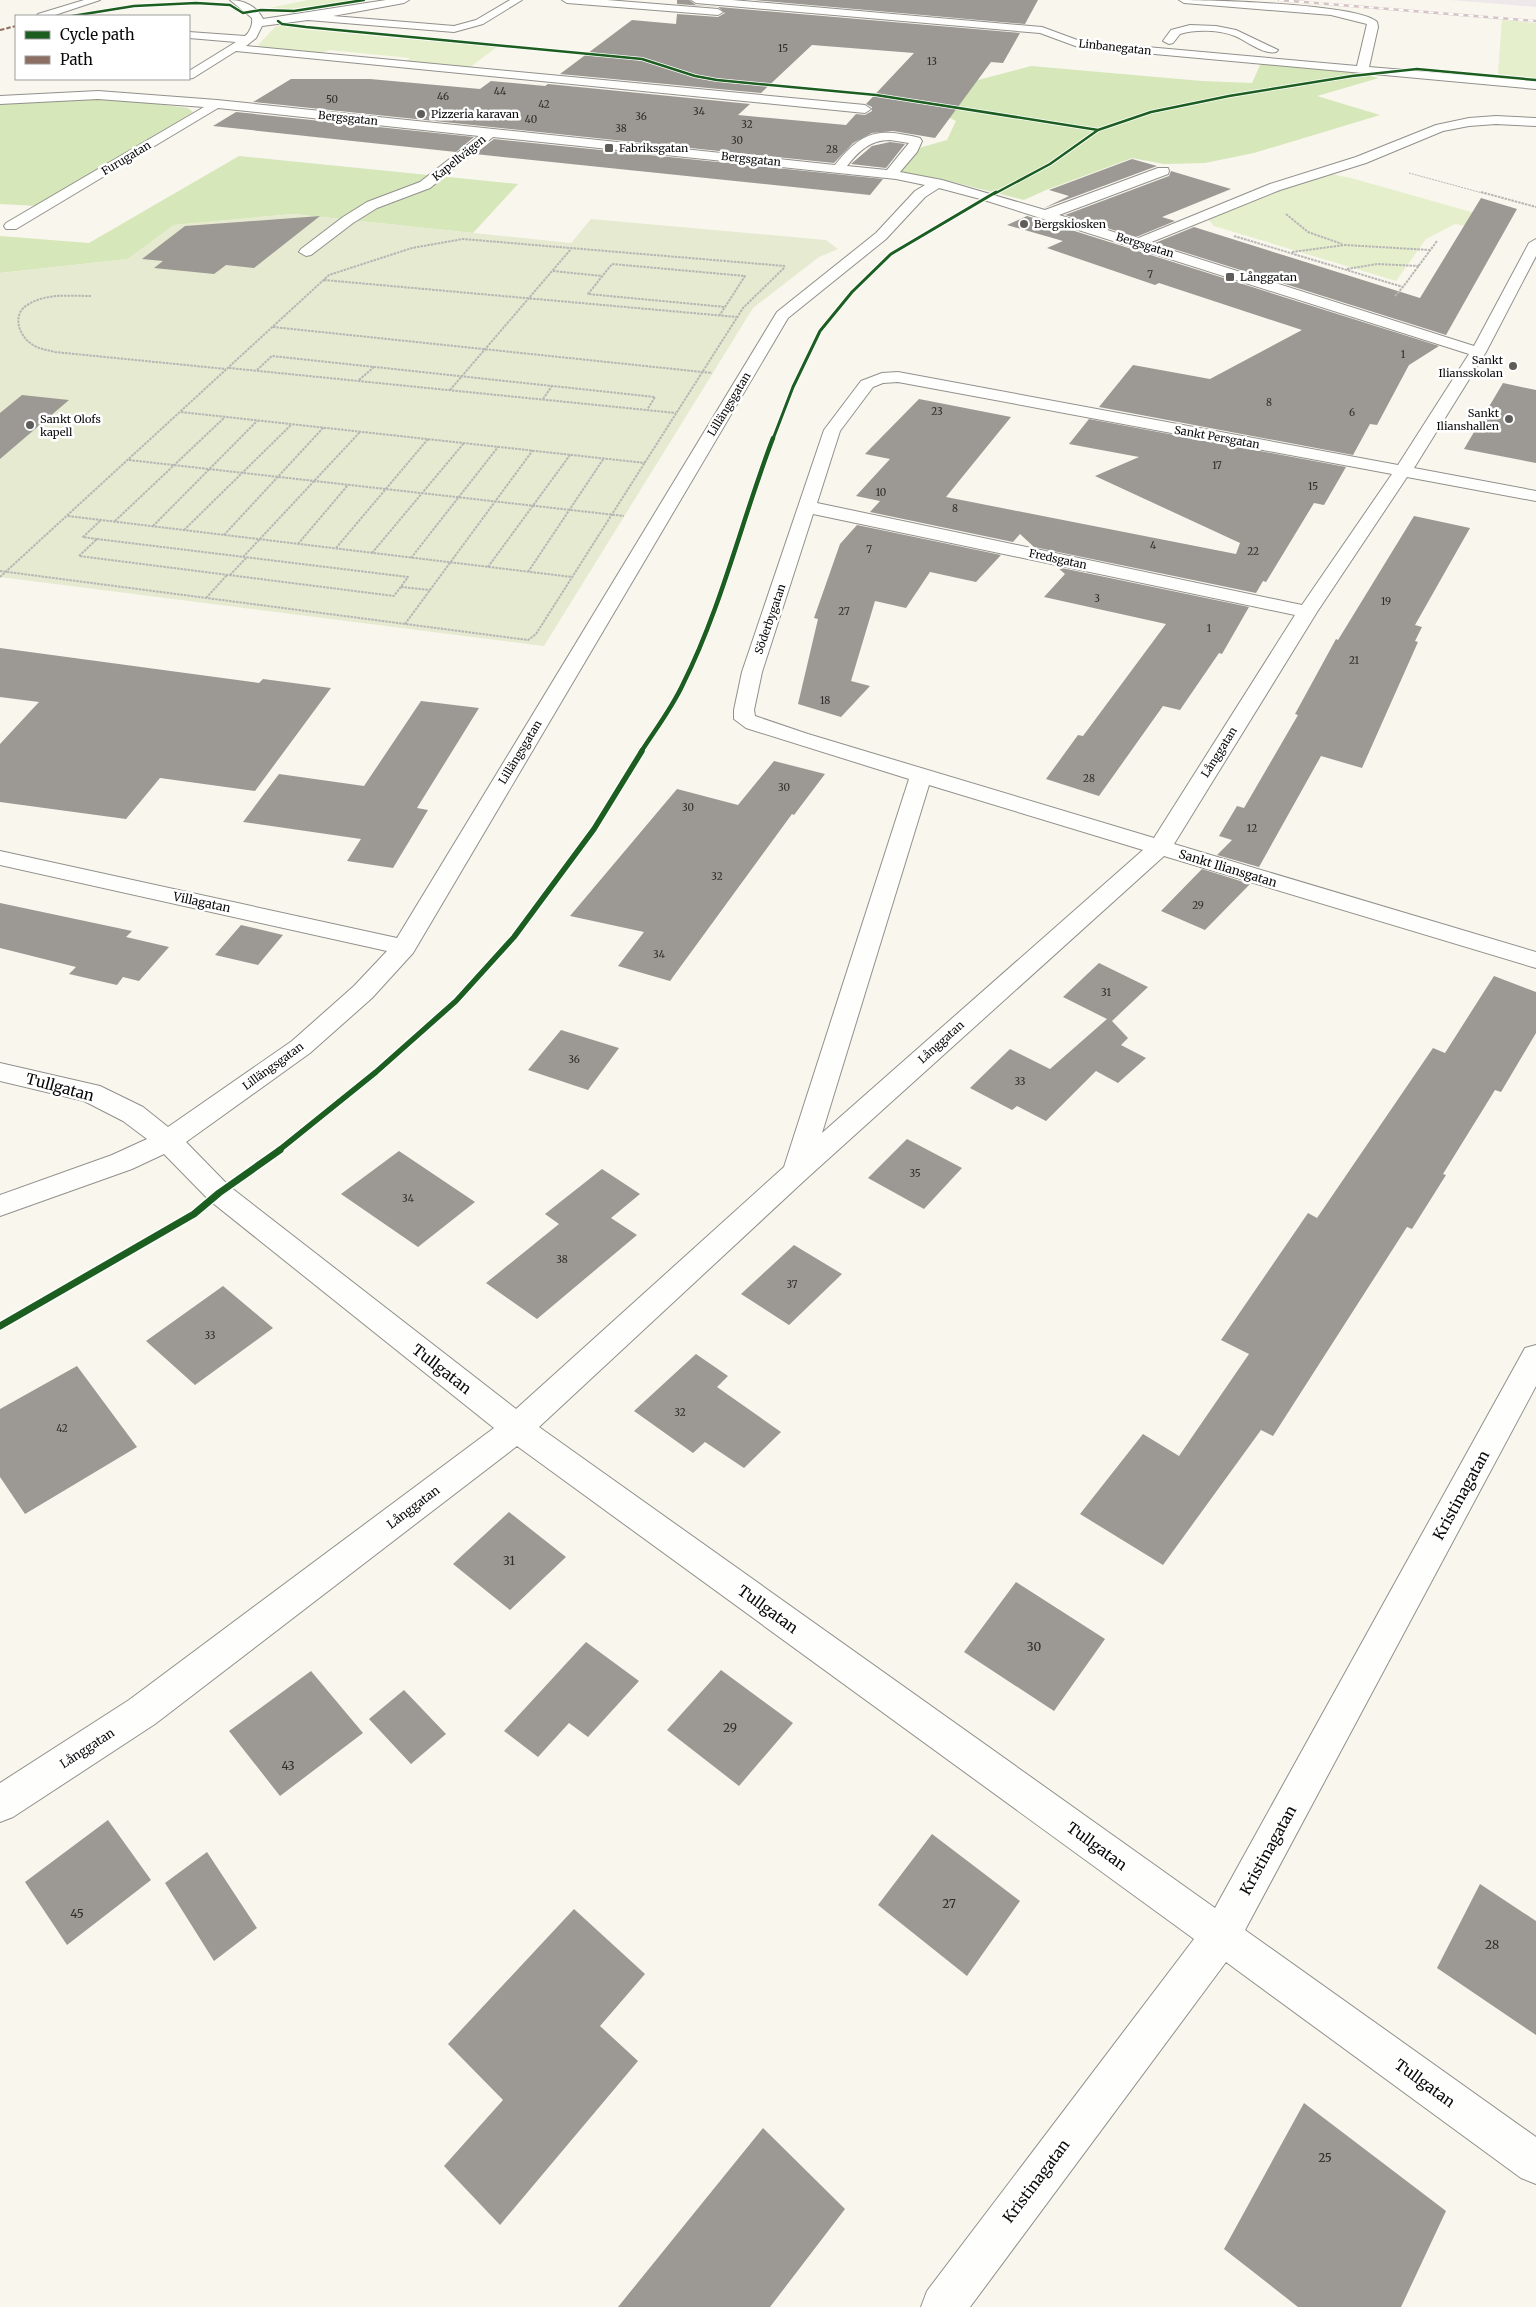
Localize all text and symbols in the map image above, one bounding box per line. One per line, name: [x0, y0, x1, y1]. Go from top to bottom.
legend: [15, 15, 190, 80]
text: Cycle path: [60, 25, 135, 44]
street label: Linbanegatan: [1078, 36, 1153, 58]
house number: 15: [778, 42, 788, 55]
text: Path: [60, 50, 93, 69]
house number: 13: [927, 55, 937, 68]
house number: 44: [494, 85, 506, 98]
house number: 46: [437, 90, 449, 103]
house number: 50: [326, 93, 338, 106]
house number: 42: [538, 98, 550, 111]
house number: 34: [693, 105, 705, 118]
place label: Pizzeria karavan: [431, 107, 520, 121]
street label: Bergsgatan: [317, 108, 379, 128]
marker: Pizzeria karavan: [415, 108, 427, 120]
house number: 36: [635, 110, 647, 123]
house number: 40: [525, 113, 537, 126]
house number: 32: [741, 118, 753, 131]
house number: 38: [615, 122, 627, 135]
street label: Kapellvägen: [429, 132, 489, 184]
house number: 30: [731, 134, 743, 147]
street label: Furugatan: [99, 137, 154, 178]
place label: Fabriksgatan: [619, 141, 689, 155]
marker: Fabriksgatan: [603, 142, 615, 154]
house number: 28: [826, 143, 838, 156]
street label: Bergsgatan: [720, 149, 782, 169]
place label: Bergskiosken: [1034, 217, 1107, 231]
marker: Bergskiosken: [1018, 218, 1030, 230]
street label: Bergsgatan: [1114, 230, 1176, 261]
house number: 7: [1147, 268, 1153, 281]
place label: Långgatan: [1240, 270, 1298, 284]
marker: Långgatan: [1224, 271, 1236, 283]
house number: 1: [1401, 348, 1406, 361]
place label: Sankt Iliansskolan: [1439, 353, 1504, 380]
marker: Sankt Iliansskolan: [1507, 360, 1519, 372]
street label: Lillängsgatan: [704, 369, 754, 438]
house number: 8: [1266, 396, 1272, 409]
house number: 23: [931, 405, 943, 418]
house number: 6: [1349, 406, 1355, 419]
place label: Sankt Ilianshallen: [1436, 406, 1500, 433]
place label: Sankt Olofs kapell: [40, 412, 101, 439]
marker: Sankt Ilianshallen: [1503, 413, 1515, 425]
marker: Sankt Olofs kapell: [24, 419, 36, 431]
street label: Sankt Persgatan: [1173, 423, 1261, 452]
house number: 17: [1212, 459, 1222, 472]
house number: 15: [1308, 480, 1318, 493]
house number: 10: [876, 486, 886, 499]
house number: 8: [952, 502, 958, 515]
house number: 4: [1150, 539, 1156, 552]
house number: 7: [866, 543, 872, 556]
house number: 22: [1247, 545, 1259, 558]
street label: Fredsgatan: [1028, 546, 1089, 572]
street label: Söderbygatan: [751, 581, 789, 656]
house number: 3: [1094, 592, 1100, 605]
house number: 19: [1381, 595, 1391, 608]
house number: 27: [838, 605, 850, 618]
house number: 1: [1207, 622, 1212, 635]
house number: 21: [1349, 654, 1360, 667]
house number: 18: [820, 694, 830, 707]
street label: Lillängsgatan: [495, 717, 545, 786]
street label: Långgatan: [1198, 724, 1240, 780]
house number: 28: [1083, 772, 1095, 785]
house number: 30: [778, 781, 790, 794]
house number: 30: [682, 801, 694, 814]
house number: 12: [1247, 822, 1257, 835]
street label: Sankt Iliansgatan: [1177, 846, 1279, 890]
house number: 32: [711, 870, 723, 883]
street label: Villagatan: [171, 888, 232, 915]
house number: 29: [1192, 899, 1204, 912]
house number: 34: [653, 948, 665, 961]
house number: 31: [1101, 986, 1111, 999]
street label: Långgatan: [915, 1017, 967, 1066]
street label: Lillängsgatan: [240, 1039, 307, 1093]
house number: 36: [568, 1053, 580, 1066]
street label: Tullgatan: [24, 1069, 96, 1105]
house number: 33: [1015, 1075, 1026, 1088]
house number: 35: [909, 1167, 921, 1180]
house number: 34: [402, 1192, 414, 1205]
house number: 38: [556, 1253, 568, 1266]
house number: 37: [786, 1278, 798, 1291]
house number: 33: [205, 1329, 216, 1342]
street label: Tullgatan: [409, 1340, 475, 1398]
house number: 32: [674, 1406, 686, 1419]
house number: 42: [56, 1422, 68, 1435]
street label: Kristinagatan: [1429, 1447, 1493, 1543]
street label: Långgatan: [384, 1482, 442, 1532]
house number: 31: [503, 1553, 515, 1568]
street label: Tullgatan: [734, 1581, 802, 1637]
house number: 30: [1027, 1639, 1041, 1654]
house number: 29: [723, 1720, 737, 1735]
street label: Långgatan: [57, 1725, 117, 1771]
house number: 43: [281, 1758, 295, 1773]
street label: Kristinagatan: [1236, 1802, 1300, 1898]
street label: Tullgatan: [1063, 1818, 1131, 1874]
house number: 27: [942, 1896, 956, 1911]
house number: 45: [70, 1906, 84, 1921]
house number: 28: [1485, 1937, 1499, 1952]
street label: Tullgatan: [1391, 2055, 1459, 2111]
street label: Kristinagatan: [998, 2136, 1074, 2226]
house number: 25: [1318, 2150, 1332, 2165]

